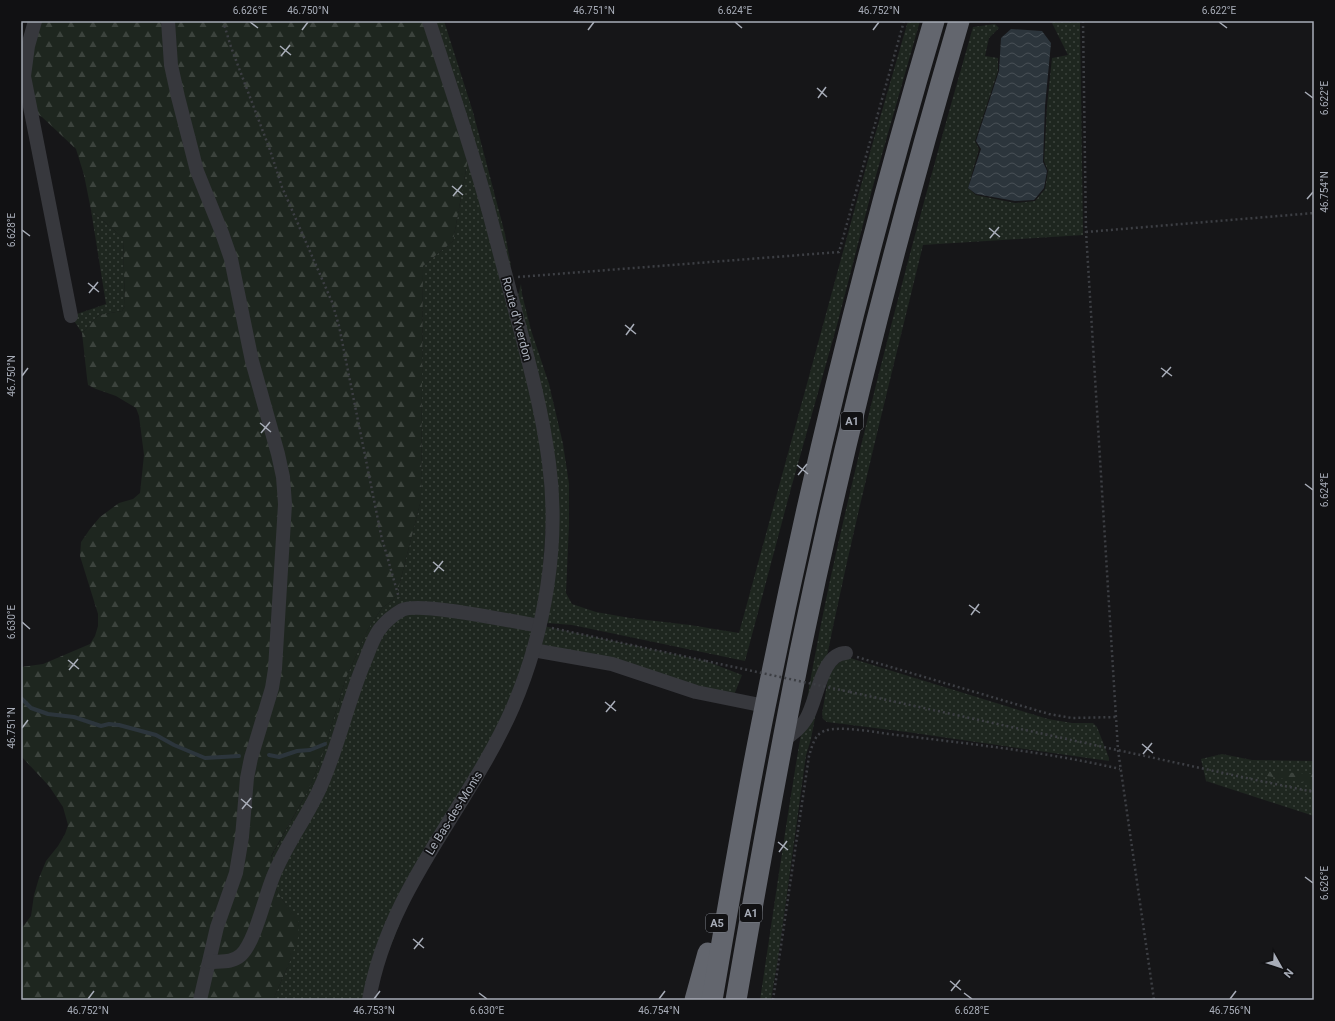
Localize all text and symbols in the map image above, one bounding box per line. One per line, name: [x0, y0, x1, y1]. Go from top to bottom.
text: 6.626°E: [233, 5, 268, 16]
text: 46.750°N: [287, 5, 329, 16]
text: 46.751°N: [573, 5, 615, 16]
text: 6.624°E: [718, 5, 753, 16]
text: 46.752°N: [858, 5, 900, 16]
text: 6.622°E: [1202, 5, 1237, 16]
text: 6.622°E: [1319, 80, 1330, 115]
text: 46.754°N: [1319, 171, 1330, 213]
text: 6.628°E: [6, 212, 17, 247]
street label: Route d'Yverdon: [499, 275, 535, 363]
text: 46.750°N: [6, 355, 17, 397]
road number: A1: [841, 412, 863, 430]
text: 6.624°E: [1319, 472, 1330, 507]
text: 6.630°E: [6, 604, 17, 639]
text: 46.751°N: [6, 707, 17, 749]
street label: Le Bas-des-Monts: [423, 769, 485, 857]
text: 6.626°E: [1319, 865, 1330, 900]
road number: A1: [740, 904, 762, 922]
road number: A5: [706, 914, 728, 932]
north arrow: [1261, 947, 1301, 987]
text: N: [1281, 966, 1296, 980]
text: 46.752°N: [67, 1005, 109, 1016]
text: 46.753°N: [353, 1005, 395, 1016]
text: 6.630°E: [470, 1005, 505, 1016]
text: 46.754°N: [638, 1005, 680, 1016]
text: 6.628°E: [955, 1005, 990, 1016]
text: 46.756°N: [1209, 1005, 1251, 1016]

